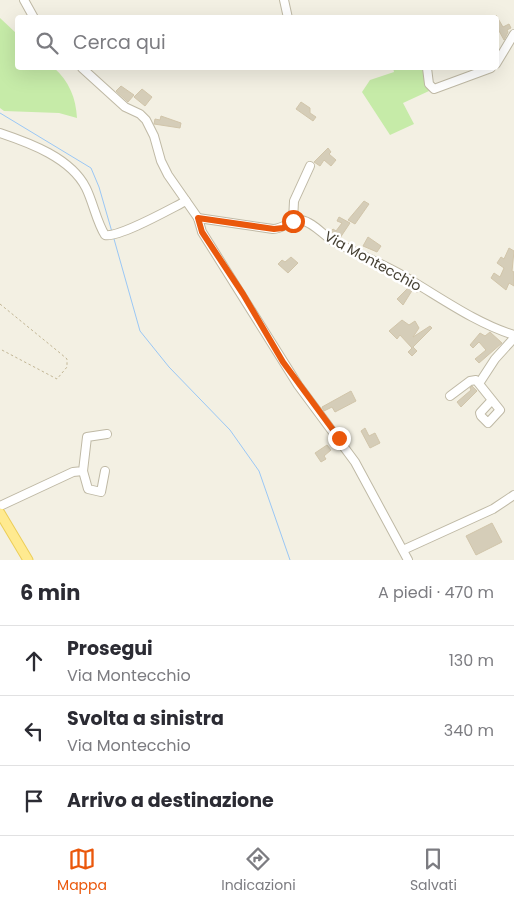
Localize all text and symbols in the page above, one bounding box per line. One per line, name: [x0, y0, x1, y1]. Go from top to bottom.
search box: [15, 15, 499, 70]
icon: search: [33, 29, 61, 57]
text: Cerca qui: [73, 29, 166, 56]
route start: [282, 210, 305, 233]
street label: Via Montecchio: [321, 226, 425, 296]
route end: [328, 427, 351, 450]
text: 6 min: [20, 578, 80, 607]
text: A piedi · 470 m: [378, 581, 494, 604]
text: Prosegui: [67, 635, 153, 662]
icon: ahead: [20, 647, 48, 675]
text: 130 m: [449, 649, 494, 672]
text: Via Montecchio: [67, 664, 191, 687]
text: Svolta a sinistra: [67, 705, 224, 732]
icon: left: [20, 717, 48, 745]
text: 340 m: [444, 719, 494, 742]
text: Via Montecchio: [67, 734, 191, 757]
icon: arrive: [20, 787, 48, 815]
text: Arrivo a destinazione: [67, 787, 274, 814]
tab: Mappa: [57, 845, 107, 896]
tab: Indicazioni: [221, 845, 296, 896]
tab: Salvati: [410, 845, 457, 896]

